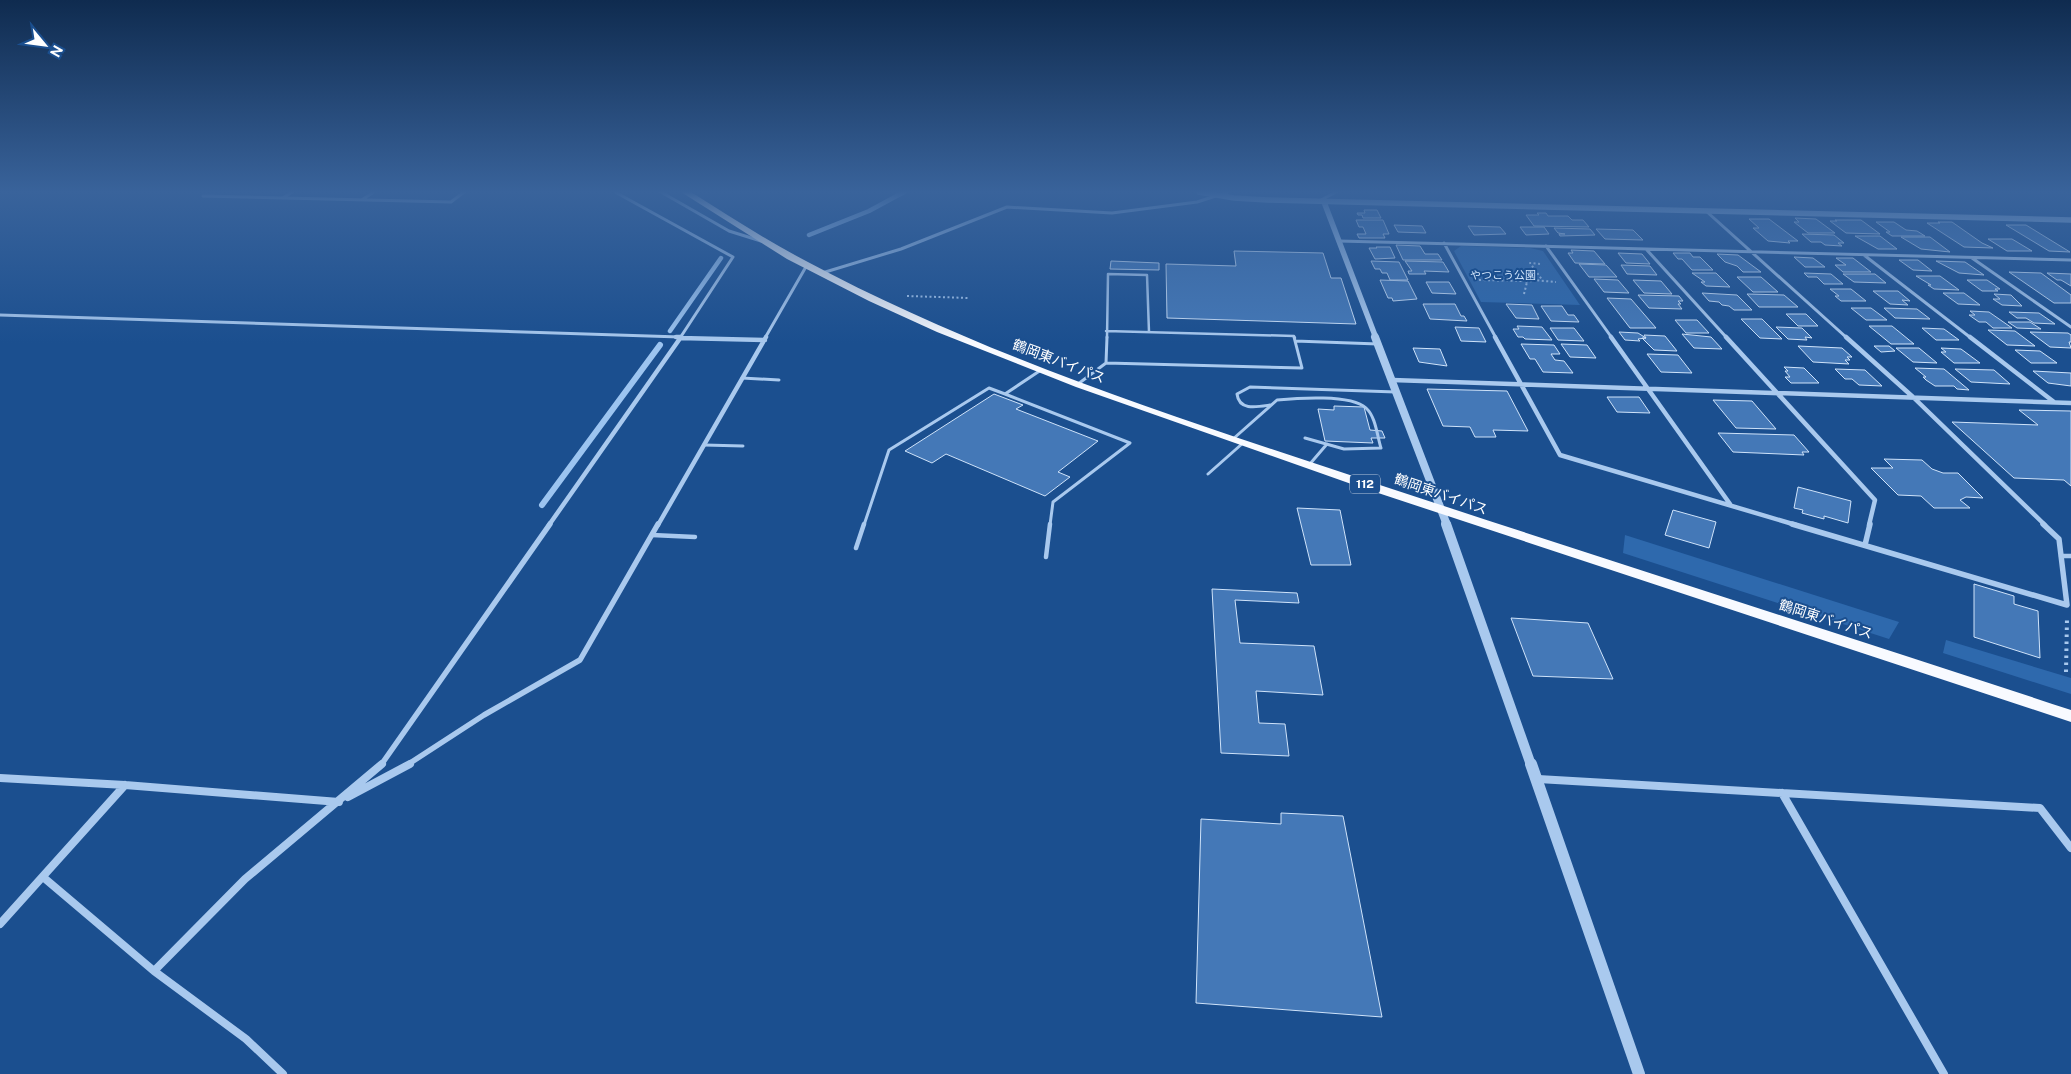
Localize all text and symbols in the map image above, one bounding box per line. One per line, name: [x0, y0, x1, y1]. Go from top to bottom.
north arrow: [20, 20, 70, 70]
text: N: [47, 43, 66, 60]
park label: やつこう公園: [1470, 269, 1536, 281]
street label: 鶴岡東バイパス: [1011, 336, 1107, 386]
street label: 鶴岡東バイパス: [1392, 471, 1490, 517]
road number: 112: [1350, 474, 1380, 494]
street label: 鶴岡東バイパス: [1777, 596, 1875, 642]

